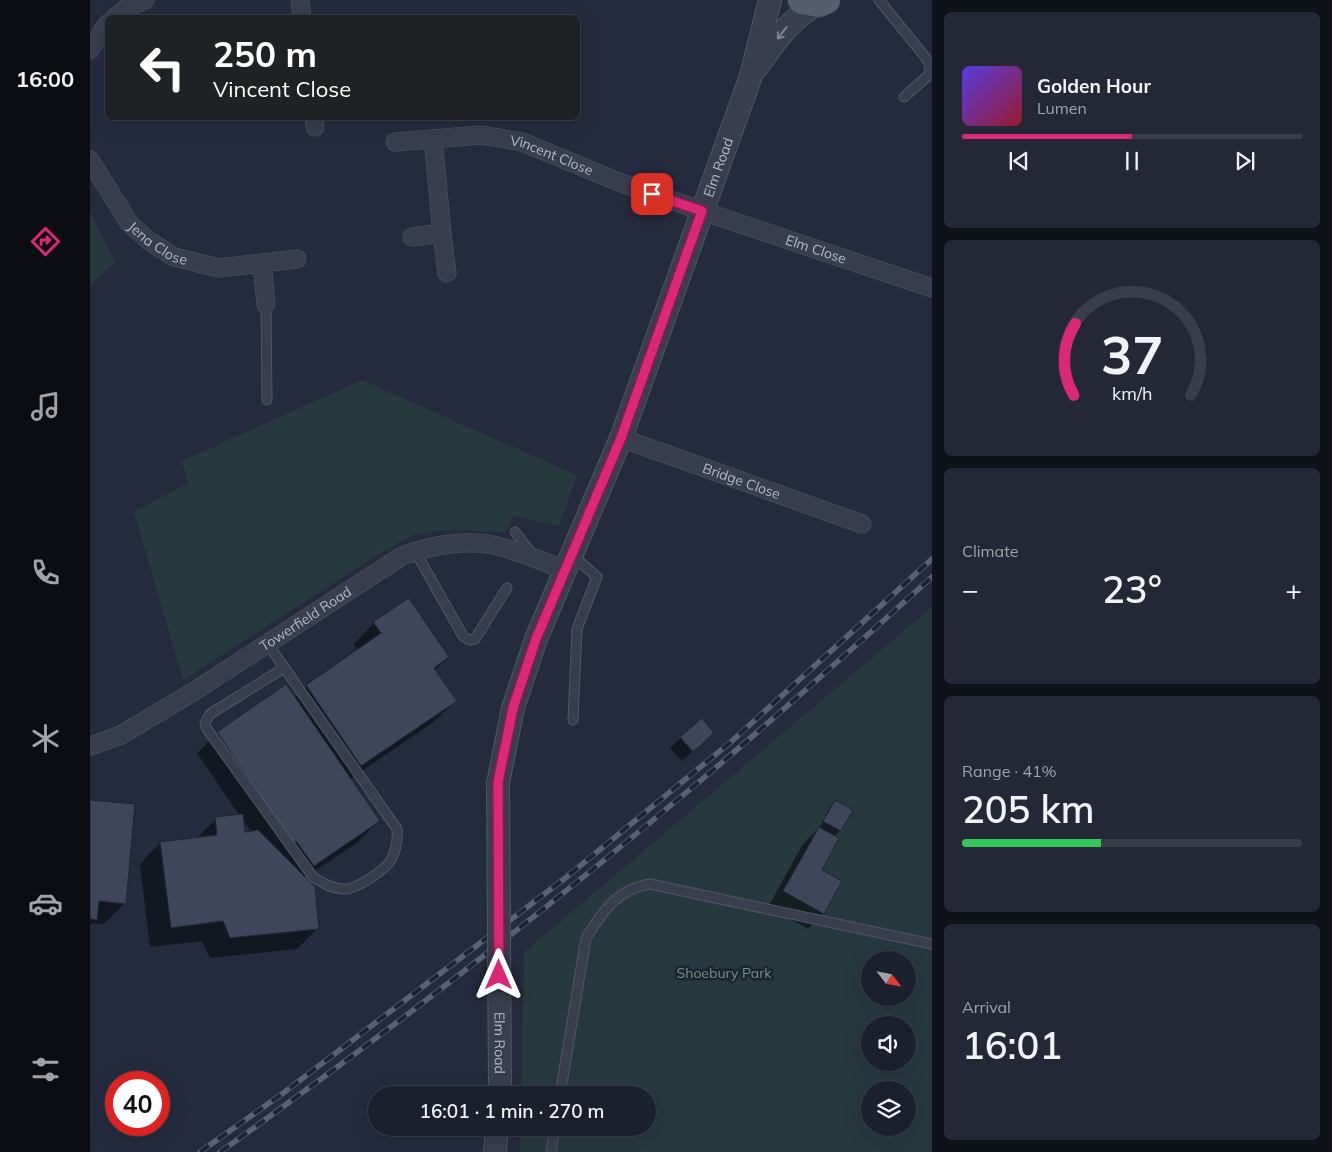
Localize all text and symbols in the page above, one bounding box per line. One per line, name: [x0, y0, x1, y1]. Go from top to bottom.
one-way arrow: [776, 26, 787, 39]
text: 250 m: [213, 32, 317, 76]
icon: left: [130, 35, 195, 100]
text: 16:00: [16, 65, 74, 93]
text: Golden Hour: [1037, 74, 1151, 98]
text: Vincent Close: [213, 75, 351, 103]
text: Lumen: [1037, 98, 1087, 118]
street label: Vincent Close: [509, 131, 596, 179]
street label: Elm Road: [699, 135, 737, 200]
icon: previous: [1005, 147, 1033, 175]
icon: pause: [1118, 147, 1146, 175]
icon: next: [1231, 147, 1259, 175]
pin: [631, 173, 673, 215]
icon: arrive: [638, 180, 666, 208]
street label: Jena Close: [124, 218, 189, 269]
icon: directions: [28, 224, 63, 259]
street label: Elm Close: [783, 231, 849, 268]
text: 37: [1101, 322, 1163, 387]
text: km/h: [1112, 382, 1152, 404]
icon: music: [28, 389, 63, 424]
street label: Bridge Close: [700, 459, 783, 503]
text: Climate: [962, 541, 1018, 561]
icon: phone: [28, 555, 63, 590]
text: 23°: [1102, 565, 1162, 613]
text: −: [962, 572, 979, 607]
text: +: [1285, 572, 1302, 607]
street label: Towerfield Road: [256, 582, 355, 655]
icon: climate: [28, 721, 63, 756]
text: Range · 41%: [962, 761, 1057, 781]
text: 205 km: [962, 785, 1095, 833]
icon: car: [28, 886, 63, 921]
position arrow: [472, 948, 524, 1000]
north arrow: [861, 951, 916, 1006]
map controls: [861, 951, 916, 1136]
park label: Shoebury Park: [676, 964, 772, 982]
text: Arrival: [962, 997, 1011, 1017]
street label: Elm Road: [490, 1012, 509, 1074]
button: sound: [861, 1016, 916, 1071]
text: 16:01: [962, 1021, 1062, 1069]
icon: filters: [28, 1052, 63, 1087]
speed limit sign: 40: [105, 1071, 170, 1136]
button: layers: [861, 1081, 916, 1136]
text: 16:01 · 1 min · 270 m: [419, 1099, 605, 1123]

